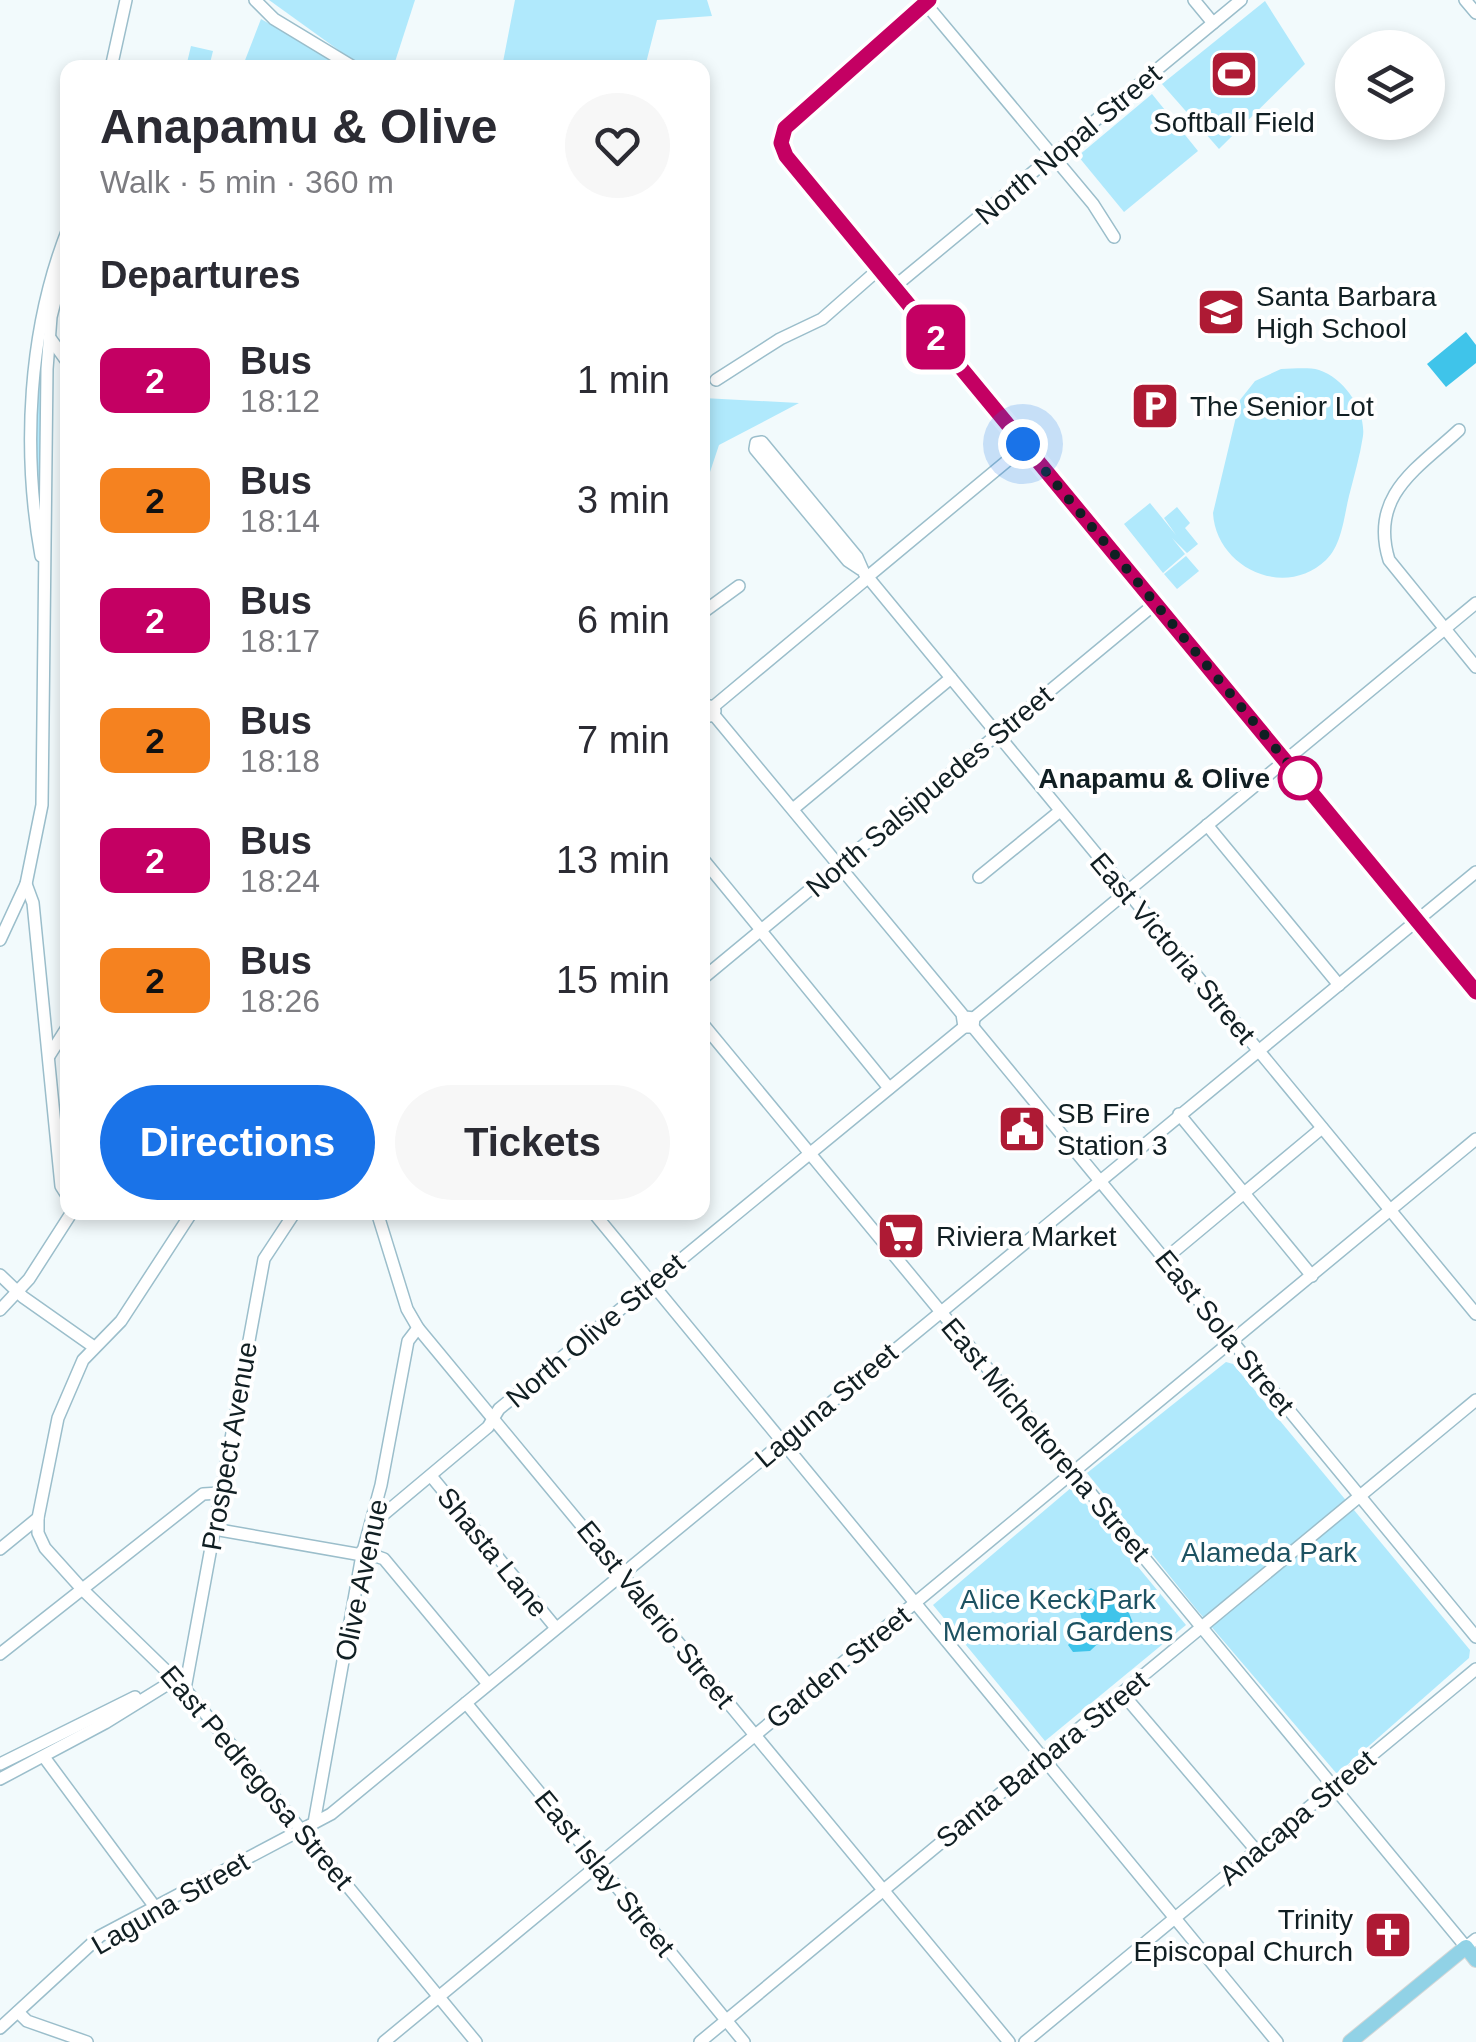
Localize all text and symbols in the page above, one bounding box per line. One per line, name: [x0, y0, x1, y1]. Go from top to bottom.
map controls: [1335, 30, 1445, 140]
button: layers: [1335, 30, 1445, 140]
sports icon: Softball Field: [1208, 48, 1260, 100]
street label: North Nopal Street: [970, 58, 1167, 231]
button: heart: [565, 93, 670, 198]
text: Anapamu & Olive: [100, 100, 497, 153]
place label: Softball Field: [1153, 107, 1315, 138]
text: Walk · 5 min · 360 m: [100, 164, 394, 200]
text: Departures: [100, 254, 301, 296]
place label: Santa Barbara High School: [1256, 281, 1437, 344]
school or university icon: Santa Barbara High School: [1195, 286, 1247, 338]
line badge: 2: [904, 304, 968, 370]
text: 2: [926, 318, 946, 357]
text: Bus: [240, 340, 312, 382]
text: 1 min: [577, 359, 670, 401]
text: 2: [145, 361, 165, 400]
parking icon: The Senior Lot: [1129, 380, 1181, 432]
text: 18:12: [240, 383, 320, 419]
place label: The Senior Lot: [1190, 391, 1374, 422]
your location: [998, 419, 1048, 469]
text: Bus: [240, 460, 312, 502]
text: 3 min: [577, 479, 670, 521]
text: 2: [145, 481, 165, 520]
text: 18:14: [240, 503, 320, 539]
text: Bus: [240, 580, 312, 622]
text: 6 min: [577, 599, 670, 641]
text: 2: [145, 601, 165, 640]
text: 18:17: [240, 623, 320, 659]
street label: North Salsipuedes Street: [800, 679, 1059, 903]
text: Bus: [240, 700, 312, 742]
text: 7 min: [577, 719, 670, 761]
text: 2: [145, 721, 165, 760]
text: 18:18: [240, 743, 320, 779]
marker: Anapamu & Olive: [1279, 757, 1321, 799]
place label: Anapamu & Olive: [1038, 763, 1270, 794]
text: Bus: [240, 820, 312, 862]
text: 13 min: [556, 839, 670, 881]
text: 2: [145, 841, 165, 880]
street label: East Victoria Street: [1084, 847, 1261, 1050]
text: 18:24: [240, 863, 320, 899]
text: Bus: [240, 940, 312, 982]
text: 15 min: [556, 959, 670, 1001]
text: 2: [145, 961, 165, 1000]
text: 18:26: [240, 983, 320, 1019]
button: Directions: [100, 1085, 375, 1200]
button: Tickets: [395, 1085, 670, 1200]
place label: SB Fire Station 3: [1057, 1098, 1168, 1161]
public building icon: SB Fire Station 3: [996, 1103, 1048, 1155]
supermarket icon: Riviera Market: [875, 1210, 927, 1262]
place label: Riviera Market: [936, 1221, 1117, 1252]
street label: East Sola Street: [1149, 1244, 1300, 1421]
street label: North Olive Street: [500, 1247, 691, 1414]
street label: East Micheltorena Street: [935, 1312, 1156, 1567]
street label: Laguna Street: [749, 1337, 904, 1474]
street label: Prospect Avenue: [196, 1339, 263, 1553]
street label: Shasta Lane: [431, 1481, 554, 1623]
street label: Olive Avenue: [329, 1496, 394, 1664]
street label: East Valerio Street: [571, 1515, 741, 1714]
park label: Alameda Park: [1181, 1537, 1358, 1568]
park label: Alice Keck Park Memorial Gardens: [943, 1584, 1173, 1647]
street label: Garden Street: [760, 1600, 917, 1735]
street label: East Pedregosa Street: [154, 1659, 359, 1895]
street label: Santa Barbara Street: [930, 1664, 1154, 1854]
street label: Anacapa Street: [1213, 1743, 1381, 1891]
street label: East Islay Street: [528, 1784, 681, 1962]
street label: Laguna Street: [86, 1846, 254, 1961]
place label: Trinity Episcopal Church: [1134, 1904, 1353, 1967]
church icon: Trinity Episcopal Church: [1362, 1909, 1414, 1961]

